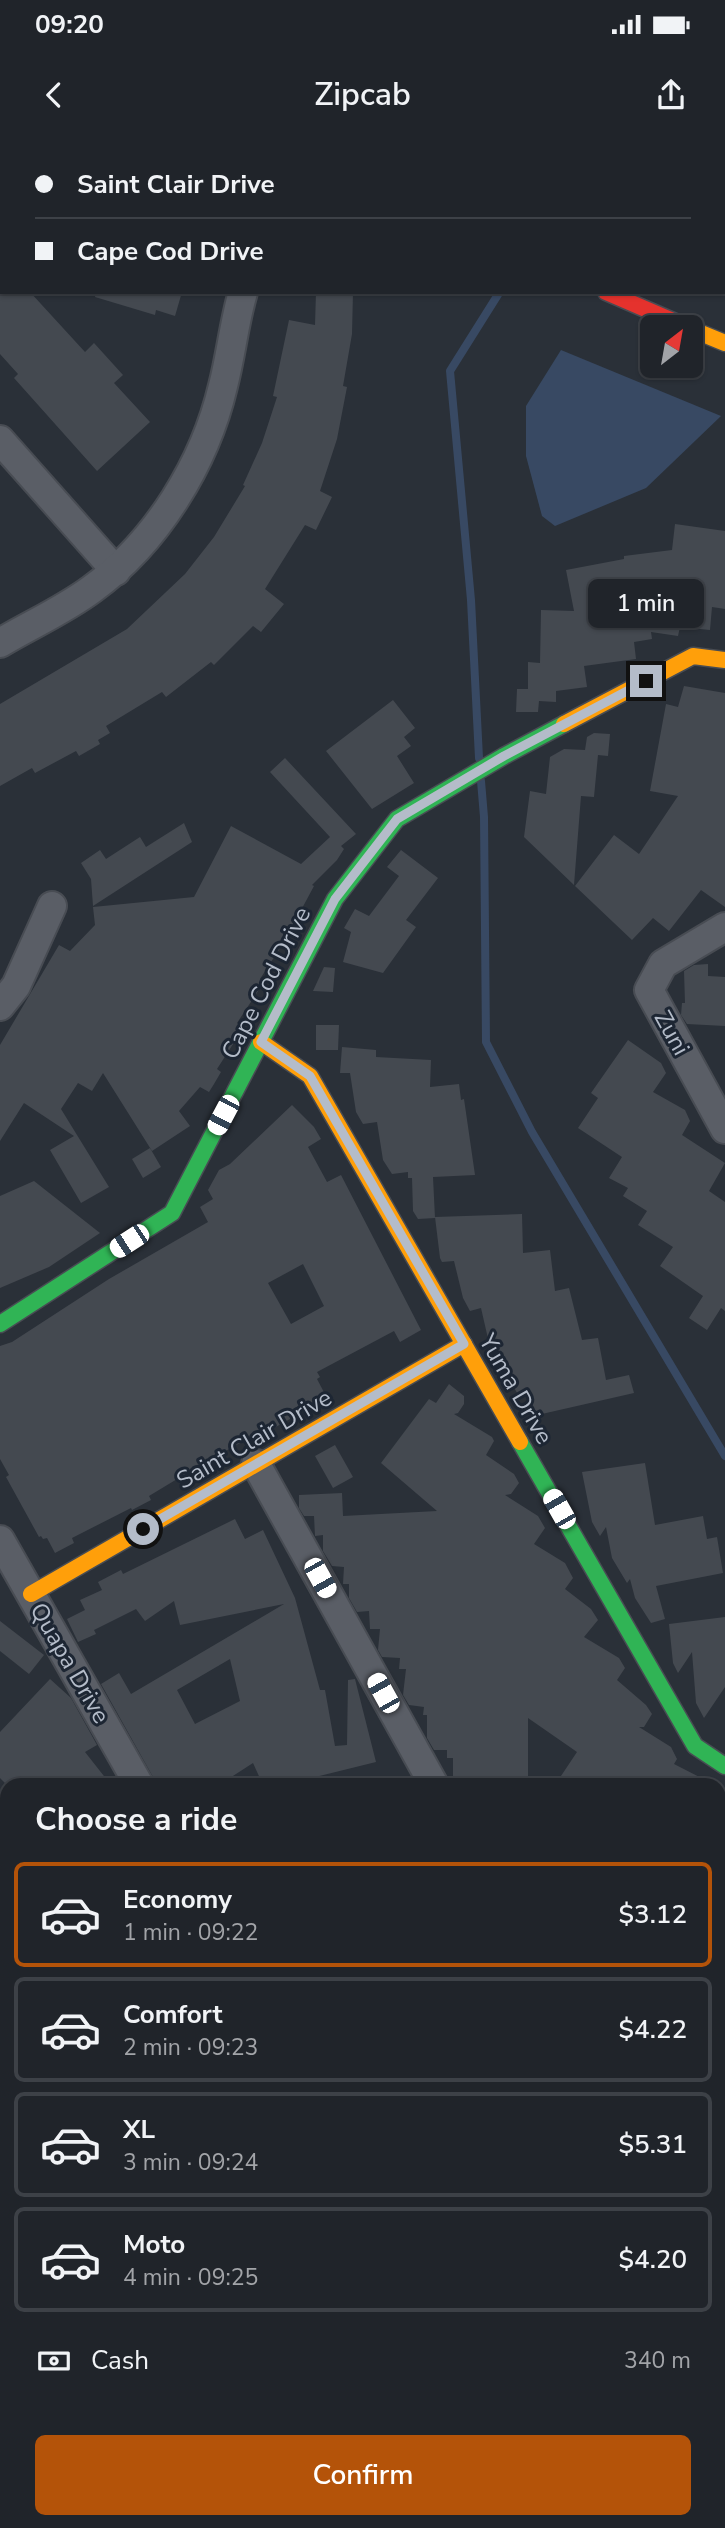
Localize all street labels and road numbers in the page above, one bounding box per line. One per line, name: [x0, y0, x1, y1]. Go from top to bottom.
street label: Cape Cod Drive: [214, 901, 318, 1065]
street label: Zuni: [647, 1005, 697, 1061]
street label: Yuma Drive: [471, 1327, 560, 1450]
street label: Saint Clair Drive: [170, 1382, 338, 1496]
street label: Quapa Drive: [23, 1597, 117, 1729]

